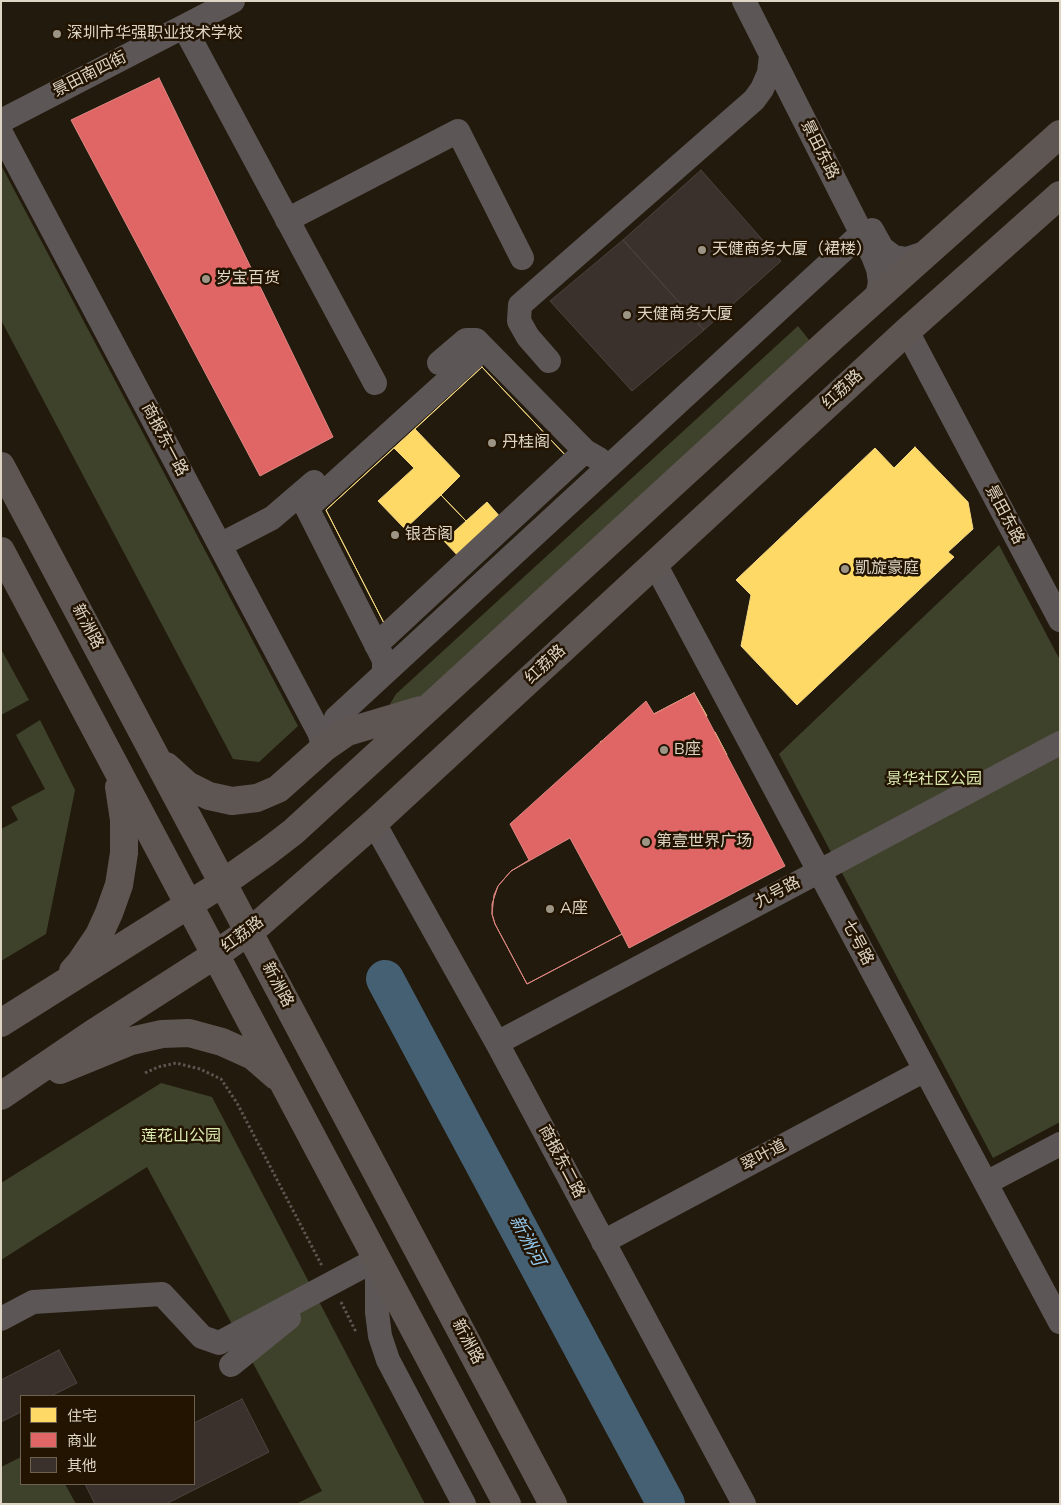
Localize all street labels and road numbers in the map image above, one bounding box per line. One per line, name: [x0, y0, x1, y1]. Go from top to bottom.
street label: 景田南四街: [50, 48, 130, 102]
street label: 景田东路: [796, 117, 842, 183]
street label: 红荔路: [819, 367, 867, 413]
street label: 商报东一路: [137, 400, 191, 480]
street label: 景田东路: [981, 482, 1027, 548]
street label: 新洲路: [67, 601, 107, 653]
street label: 红荔路: [522, 642, 570, 688]
street label: 九号路: [752, 873, 804, 913]
street label: 红荔路: [218, 913, 268, 957]
street label: 七号路: [837, 917, 877, 969]
street label: 新洲路: [257, 959, 297, 1011]
street label: 商报东二路: [534, 1122, 588, 1202]
street label: 翠叶道: [738, 1136, 790, 1176]
street label: 新洲路: [447, 1316, 487, 1368]

